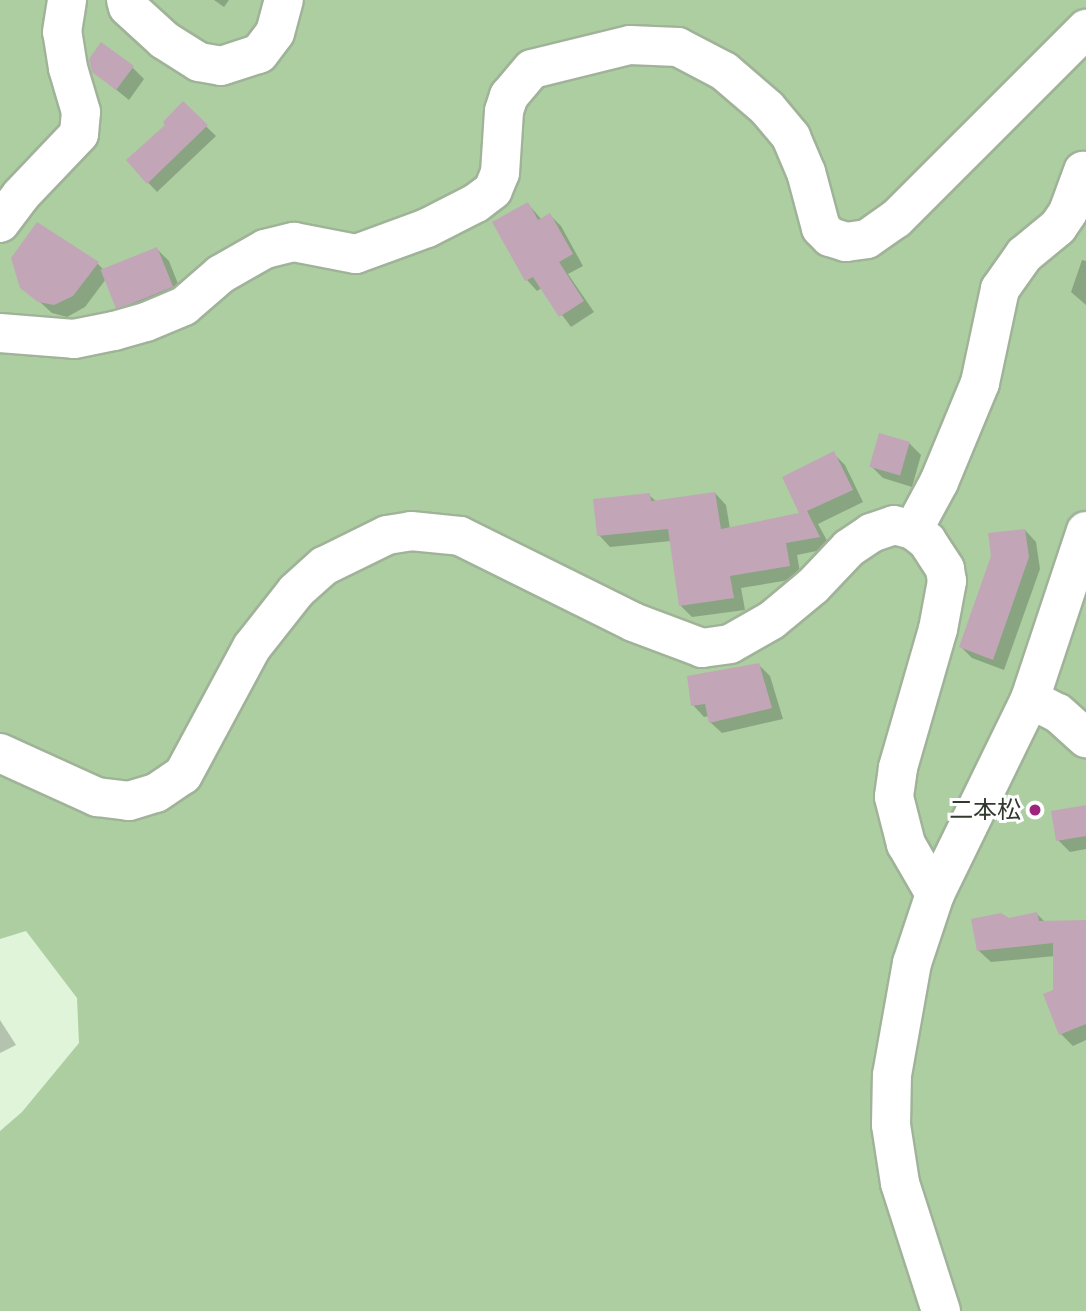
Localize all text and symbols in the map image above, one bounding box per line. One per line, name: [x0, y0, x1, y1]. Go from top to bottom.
place label: 二本松: [949, 796, 1021, 824]
marker: 二本松: [1027, 802, 1043, 818]

